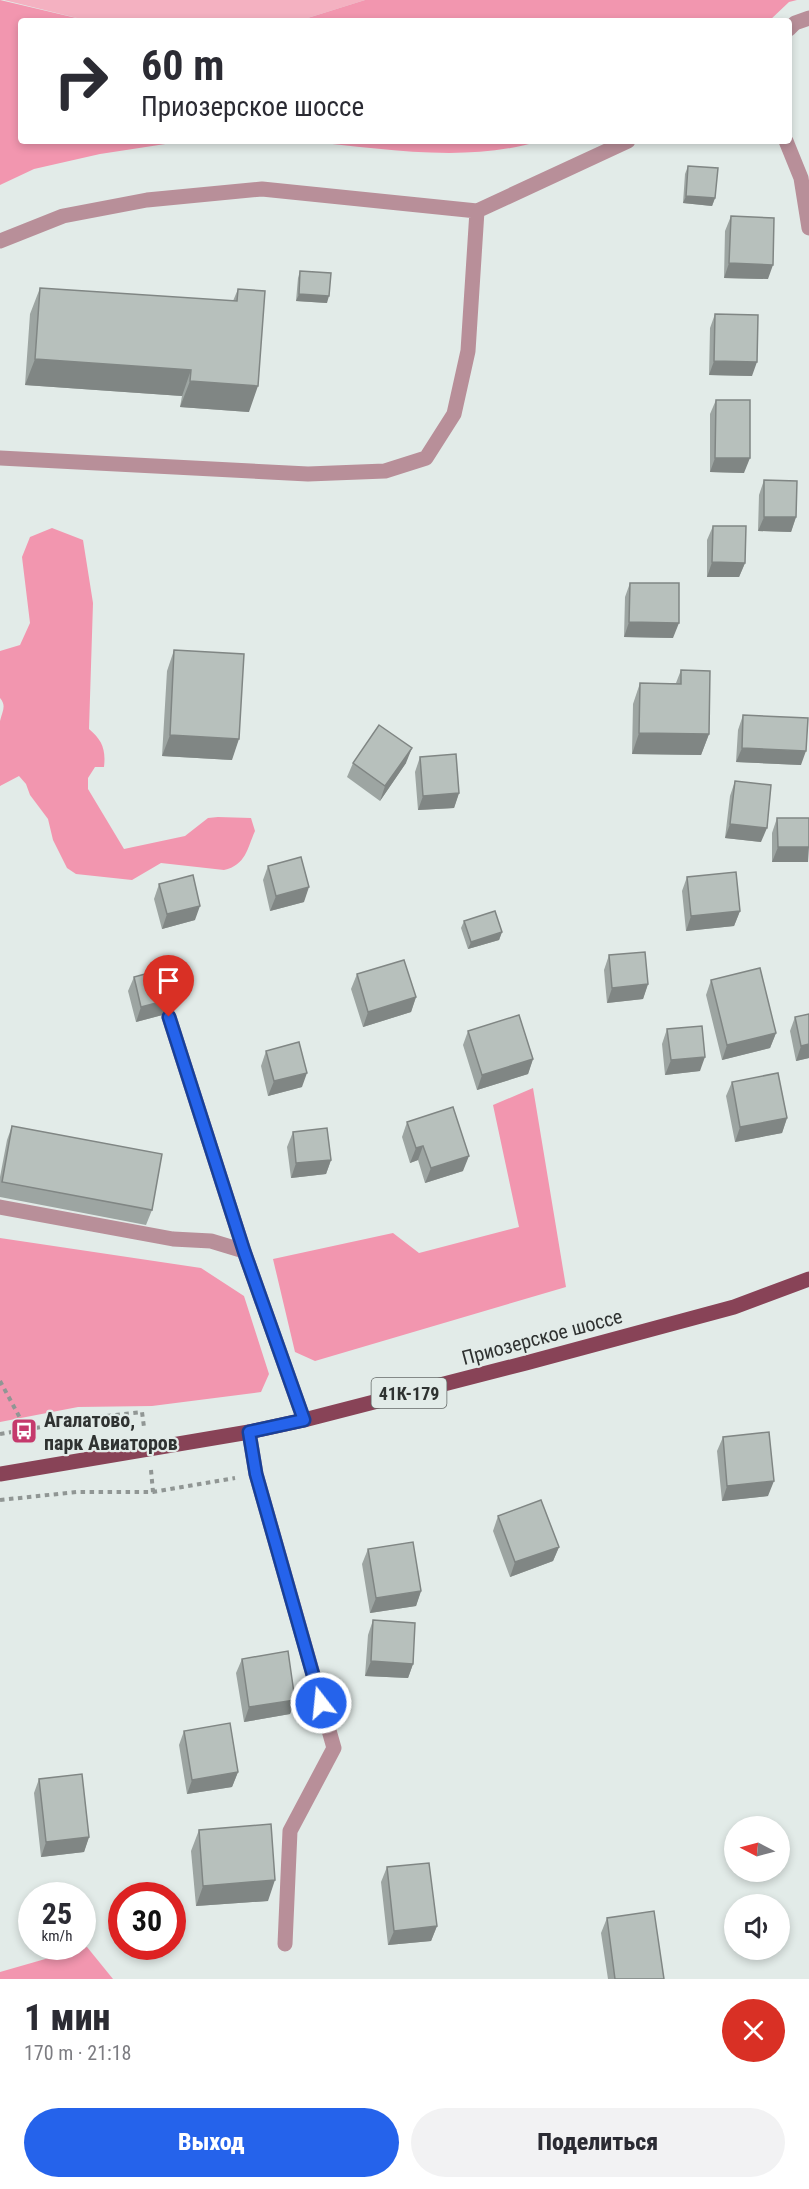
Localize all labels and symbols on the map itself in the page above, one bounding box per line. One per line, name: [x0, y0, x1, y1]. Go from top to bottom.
pin: [143, 955, 194, 1017]
street label: Приозерское шоссе: [459, 1304, 625, 1370]
road number: 41К-179: [372, 1378, 446, 1408]
place label: Агалатово, парк Авиаторов: [44, 1408, 178, 1455]
bus stop icon: Агалатово, парк Авиаторов: [9, 1416, 39, 1446]
position arrow: [289, 1671, 353, 1735]
north arrow: [724, 1816, 790, 1882]
speed limit sign: 30: [108, 1882, 186, 1960]

